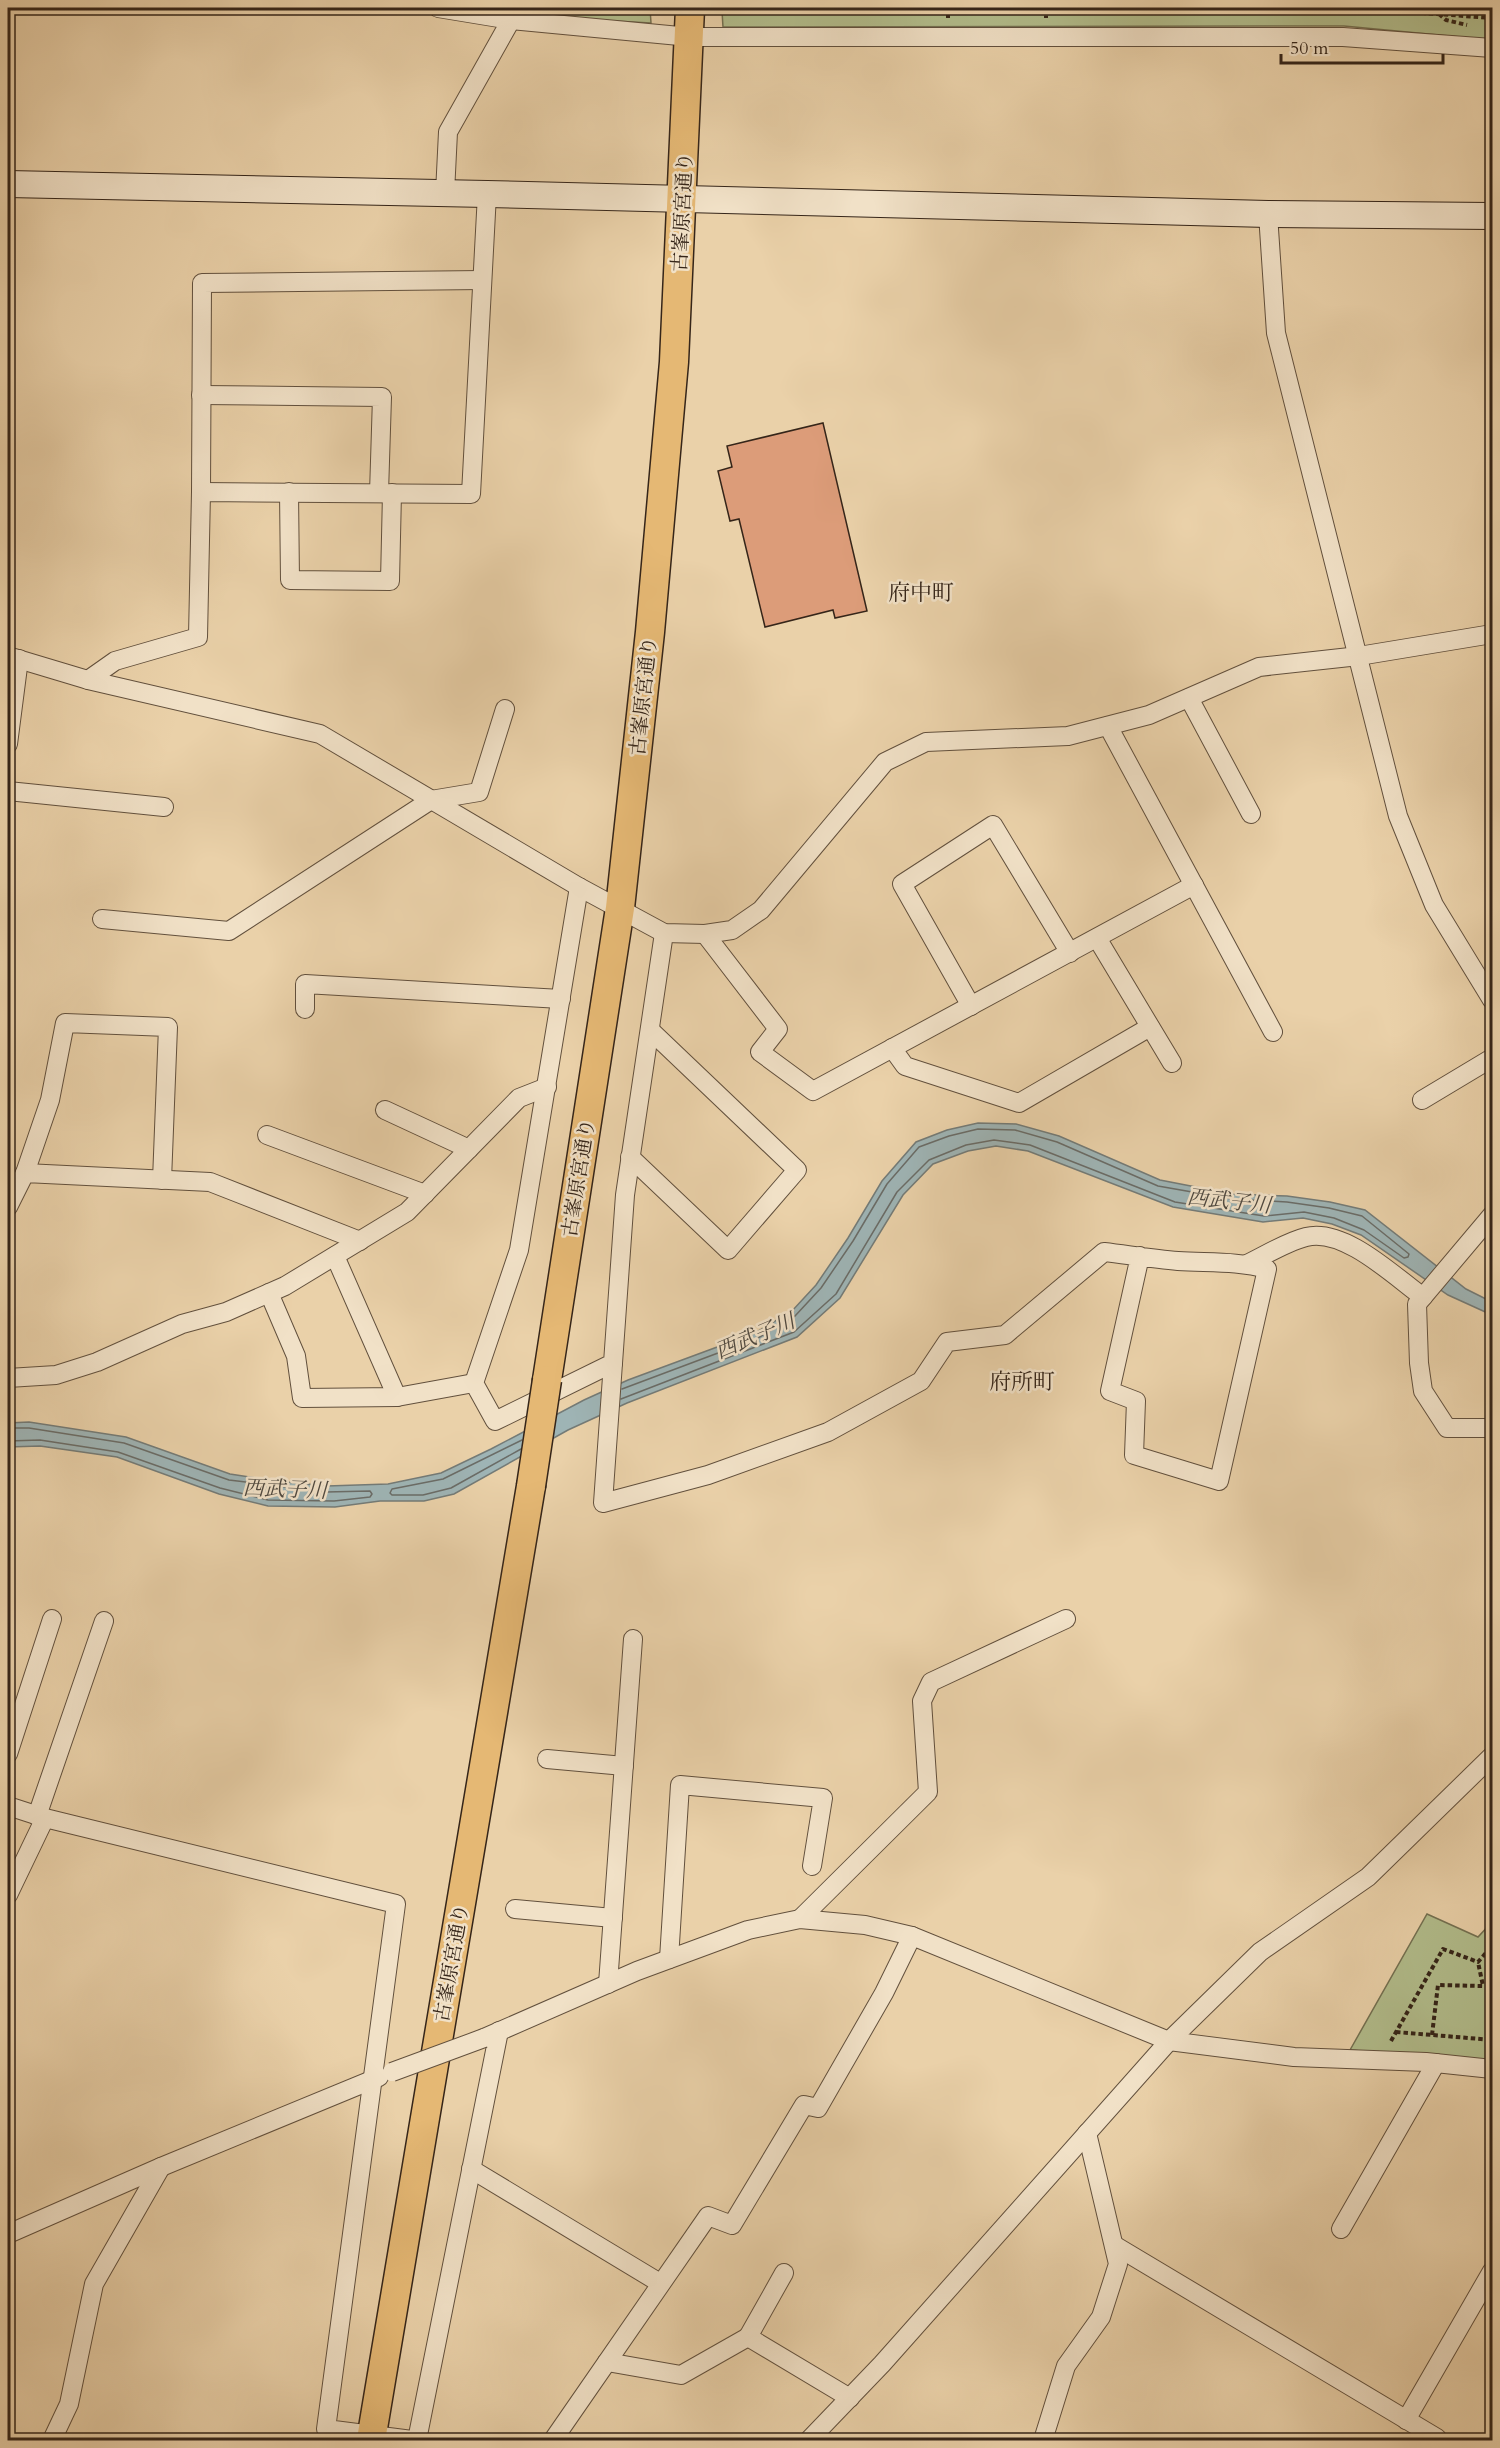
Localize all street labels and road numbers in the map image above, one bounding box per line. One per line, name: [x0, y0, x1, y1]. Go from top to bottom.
street label: 古峯原宮通り: [666, 151, 699, 273]
street label: 古峯原宮通り: [624, 635, 663, 757]
street label: 古峯原宮通り: [556, 1117, 601, 1239]
street label: 古峯原宮通り: [428, 1902, 475, 2025]

